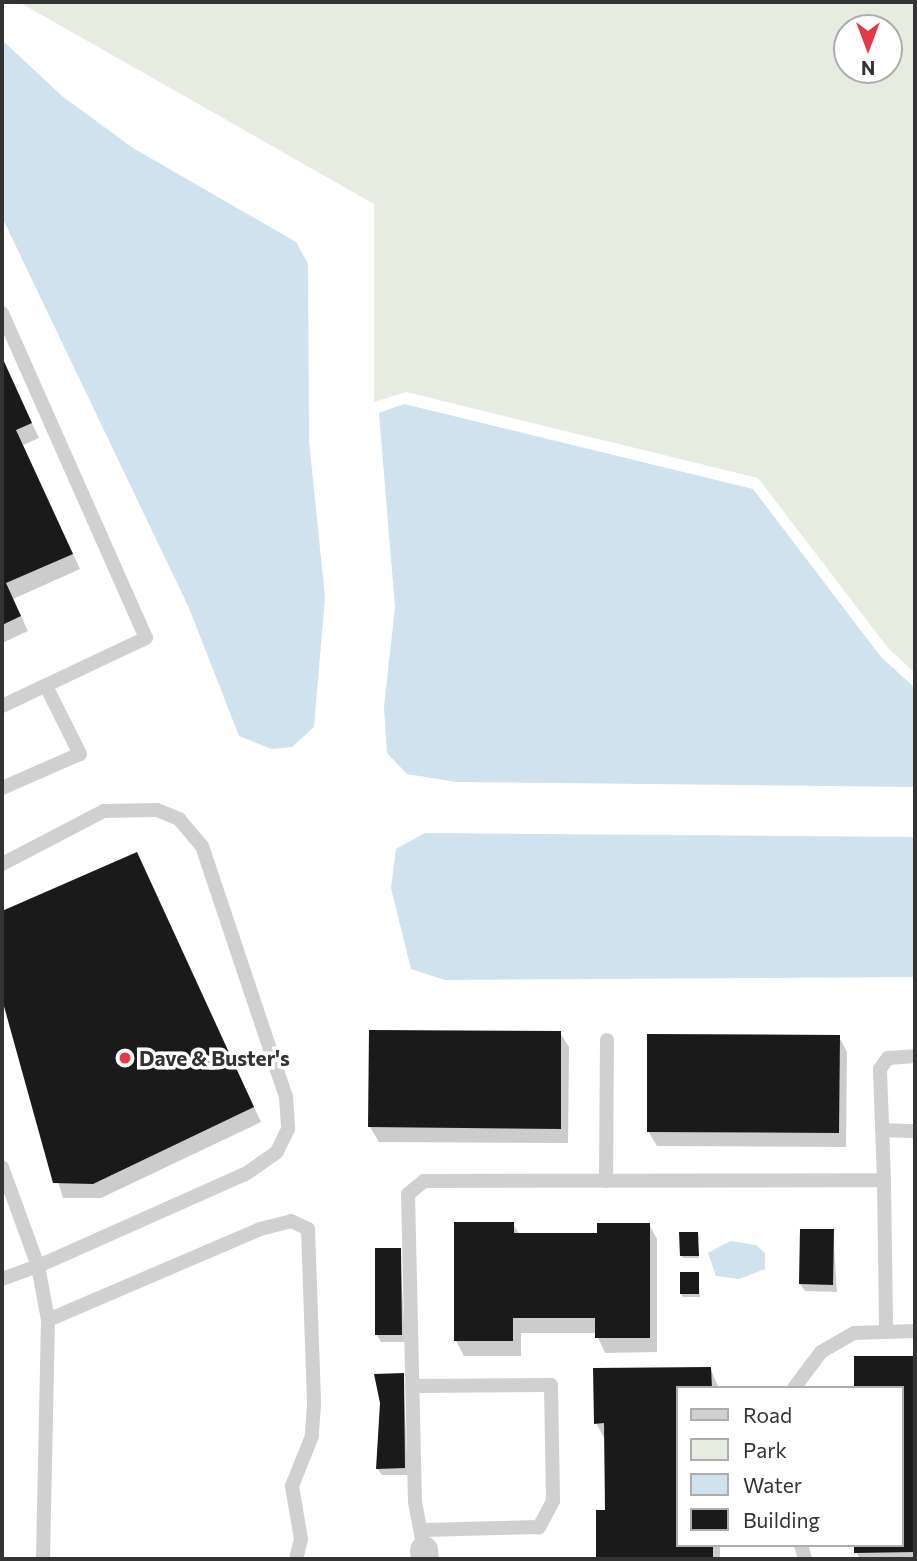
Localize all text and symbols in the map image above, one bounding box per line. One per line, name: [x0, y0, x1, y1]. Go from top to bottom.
north arrow: [833, 14, 903, 84]
text: N: [861, 57, 875, 80]
place label: Dave & Buster's: [139, 1045, 290, 1071]
marker: Dave & Buster's: [117, 1050, 133, 1066]
legend: [676, 1386, 903, 1547]
text: Road: [743, 1402, 792, 1427]
text: Park: [743, 1437, 787, 1462]
text: Water: [743, 1472, 802, 1497]
text: Building: [743, 1507, 820, 1532]

